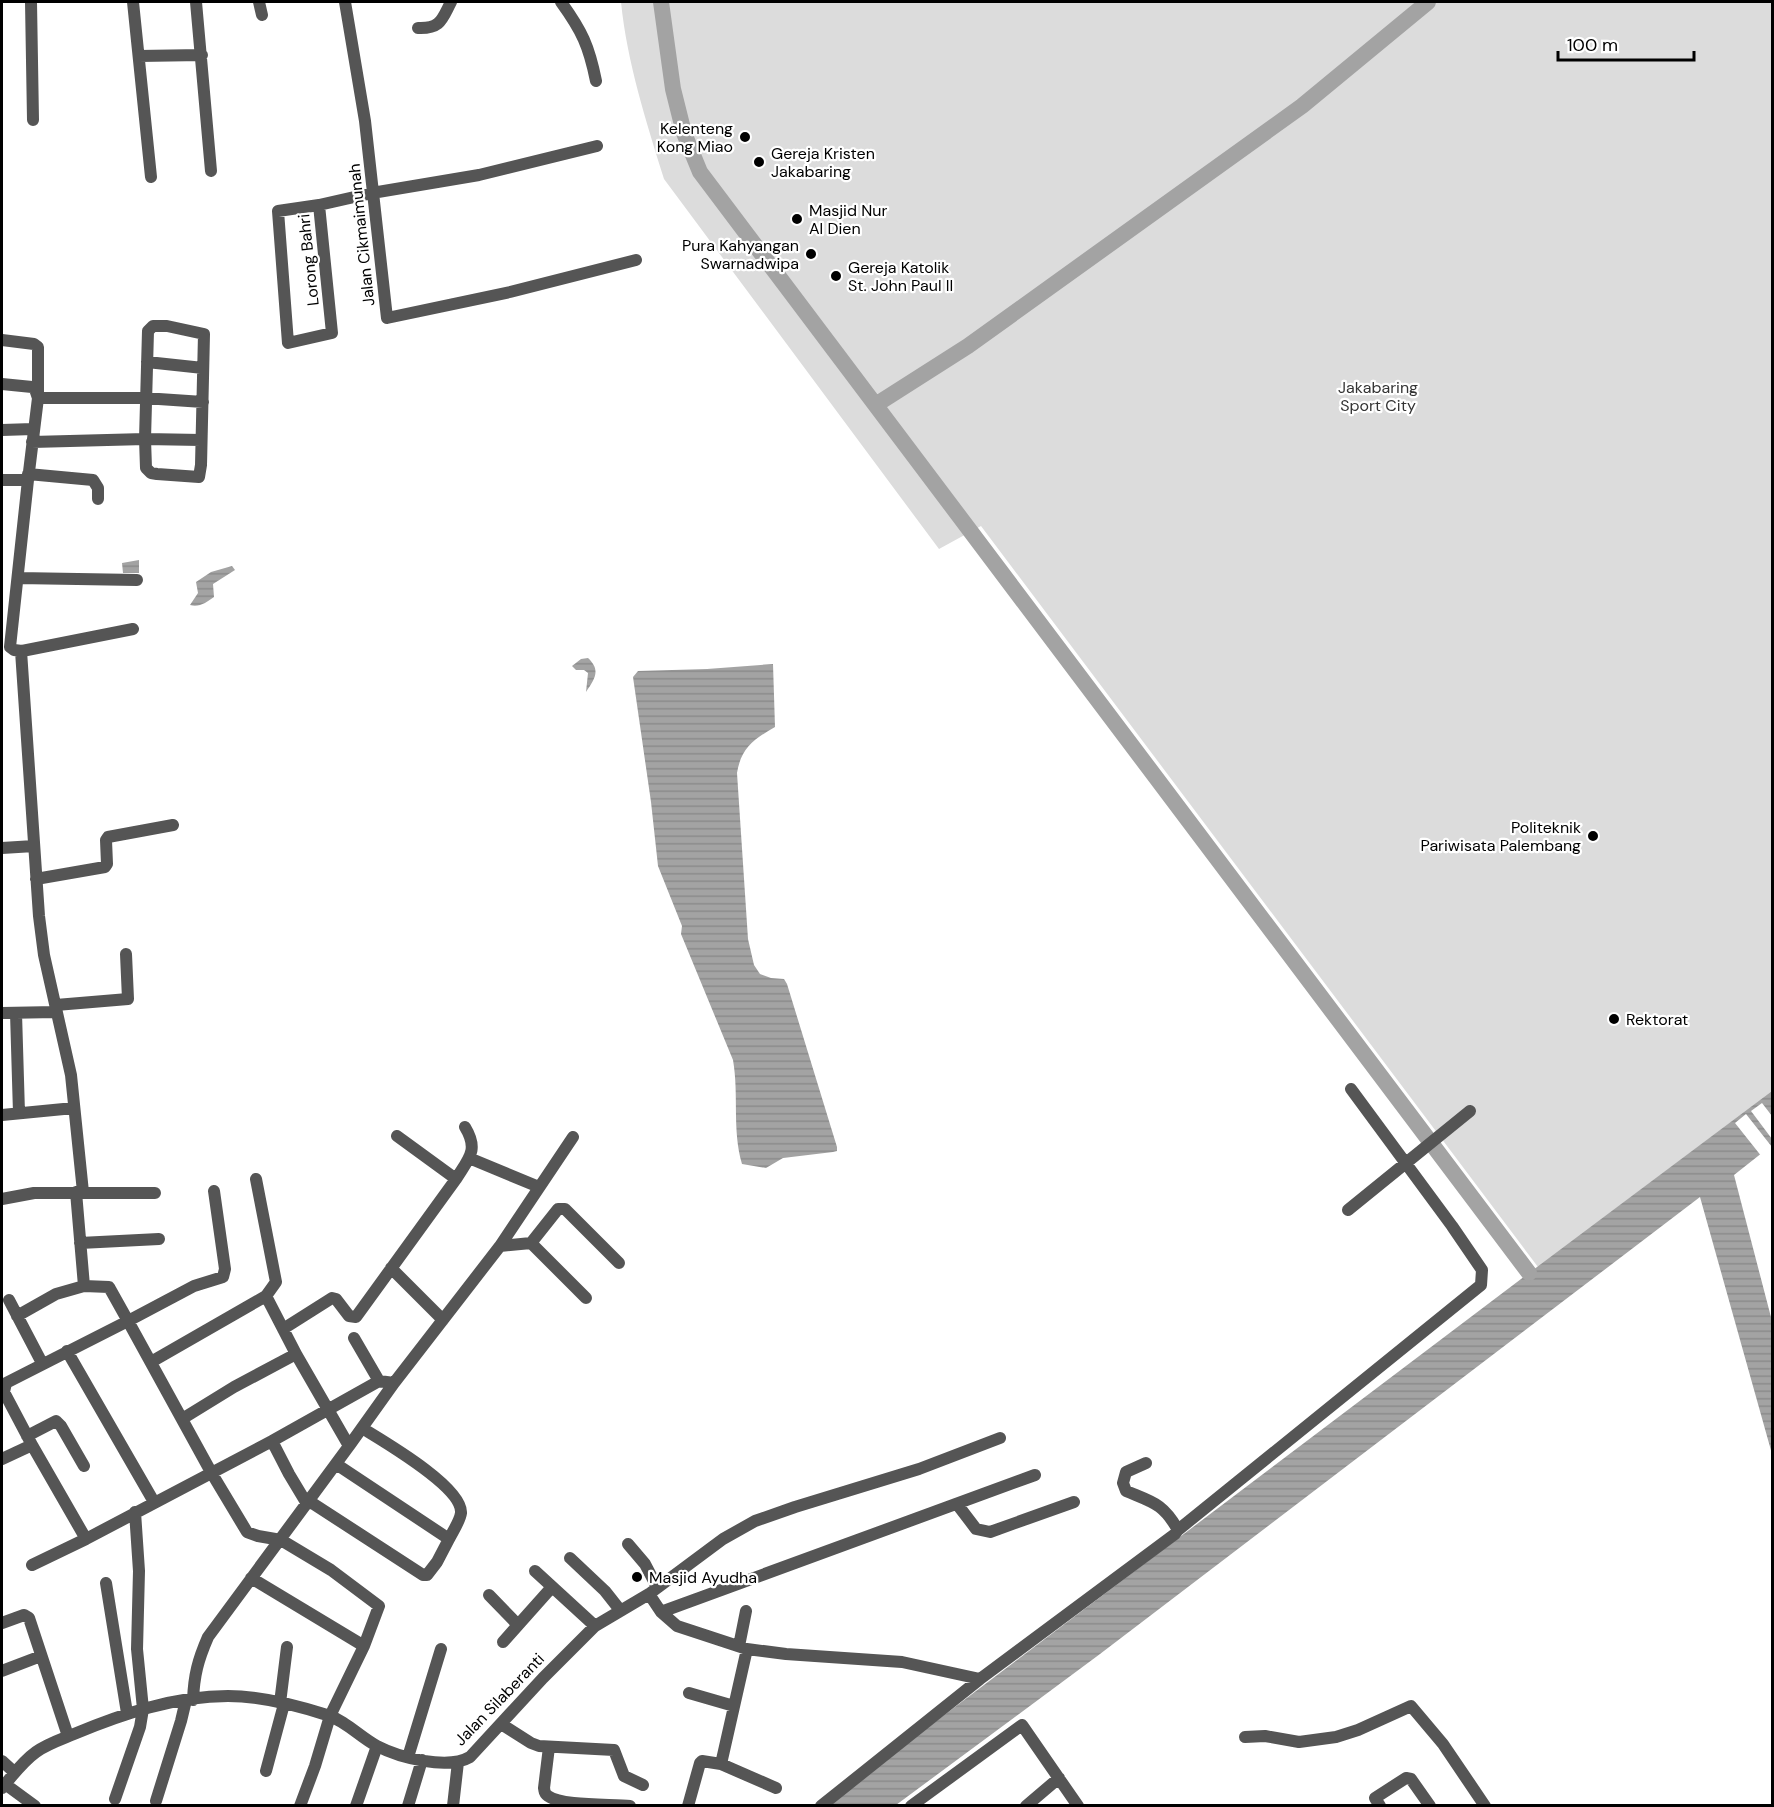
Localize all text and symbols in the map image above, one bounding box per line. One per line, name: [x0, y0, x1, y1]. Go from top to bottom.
scale bar: [1558, 24, 1694, 62]
text: 100 m: [1567, 33, 1618, 57]
place label: Kelenteng Kong Miao: [657, 118, 733, 157]
marker: Kelenteng Kong Miao: [738, 130, 752, 144]
place label: Gereja Kristen Jakabaring: [771, 143, 875, 182]
marker: Gereja Kristen Jakabaring: [752, 155, 766, 169]
street label: Jalan Cikmaimunah: [344, 163, 379, 307]
place label: Masjid Nur Al Dien: [809, 200, 887, 239]
marker: Masjid Nur Al Dien: [790, 212, 804, 226]
street label: Lorong Bahri: [293, 213, 324, 307]
place label: Pura Kahyangan Swarnadwipa: [682, 235, 799, 274]
marker: Pura Kahyangan Swarnadwipa: [804, 247, 818, 261]
place label: Gereja Katolik St. John Paul II: [848, 257, 953, 296]
marker: Gereja Katolik St. John Paul II: [829, 269, 843, 283]
park label: Jakabaring Sport City: [1338, 377, 1418, 416]
place label: Politeknik Pariwisata Palembang: [1420, 817, 1581, 856]
marker: Politeknik Pariwisata Palembang: [1586, 829, 1600, 843]
place label: Rektorat: [1626, 1009, 1688, 1030]
marker: Rektorat: [1607, 1012, 1621, 1026]
place label: Masjid Ayudha: [649, 1567, 757, 1588]
marker: Masjid Ayudha: [630, 1570, 644, 1584]
street label: Jalan Silaberanti: [450, 1649, 549, 1750]

